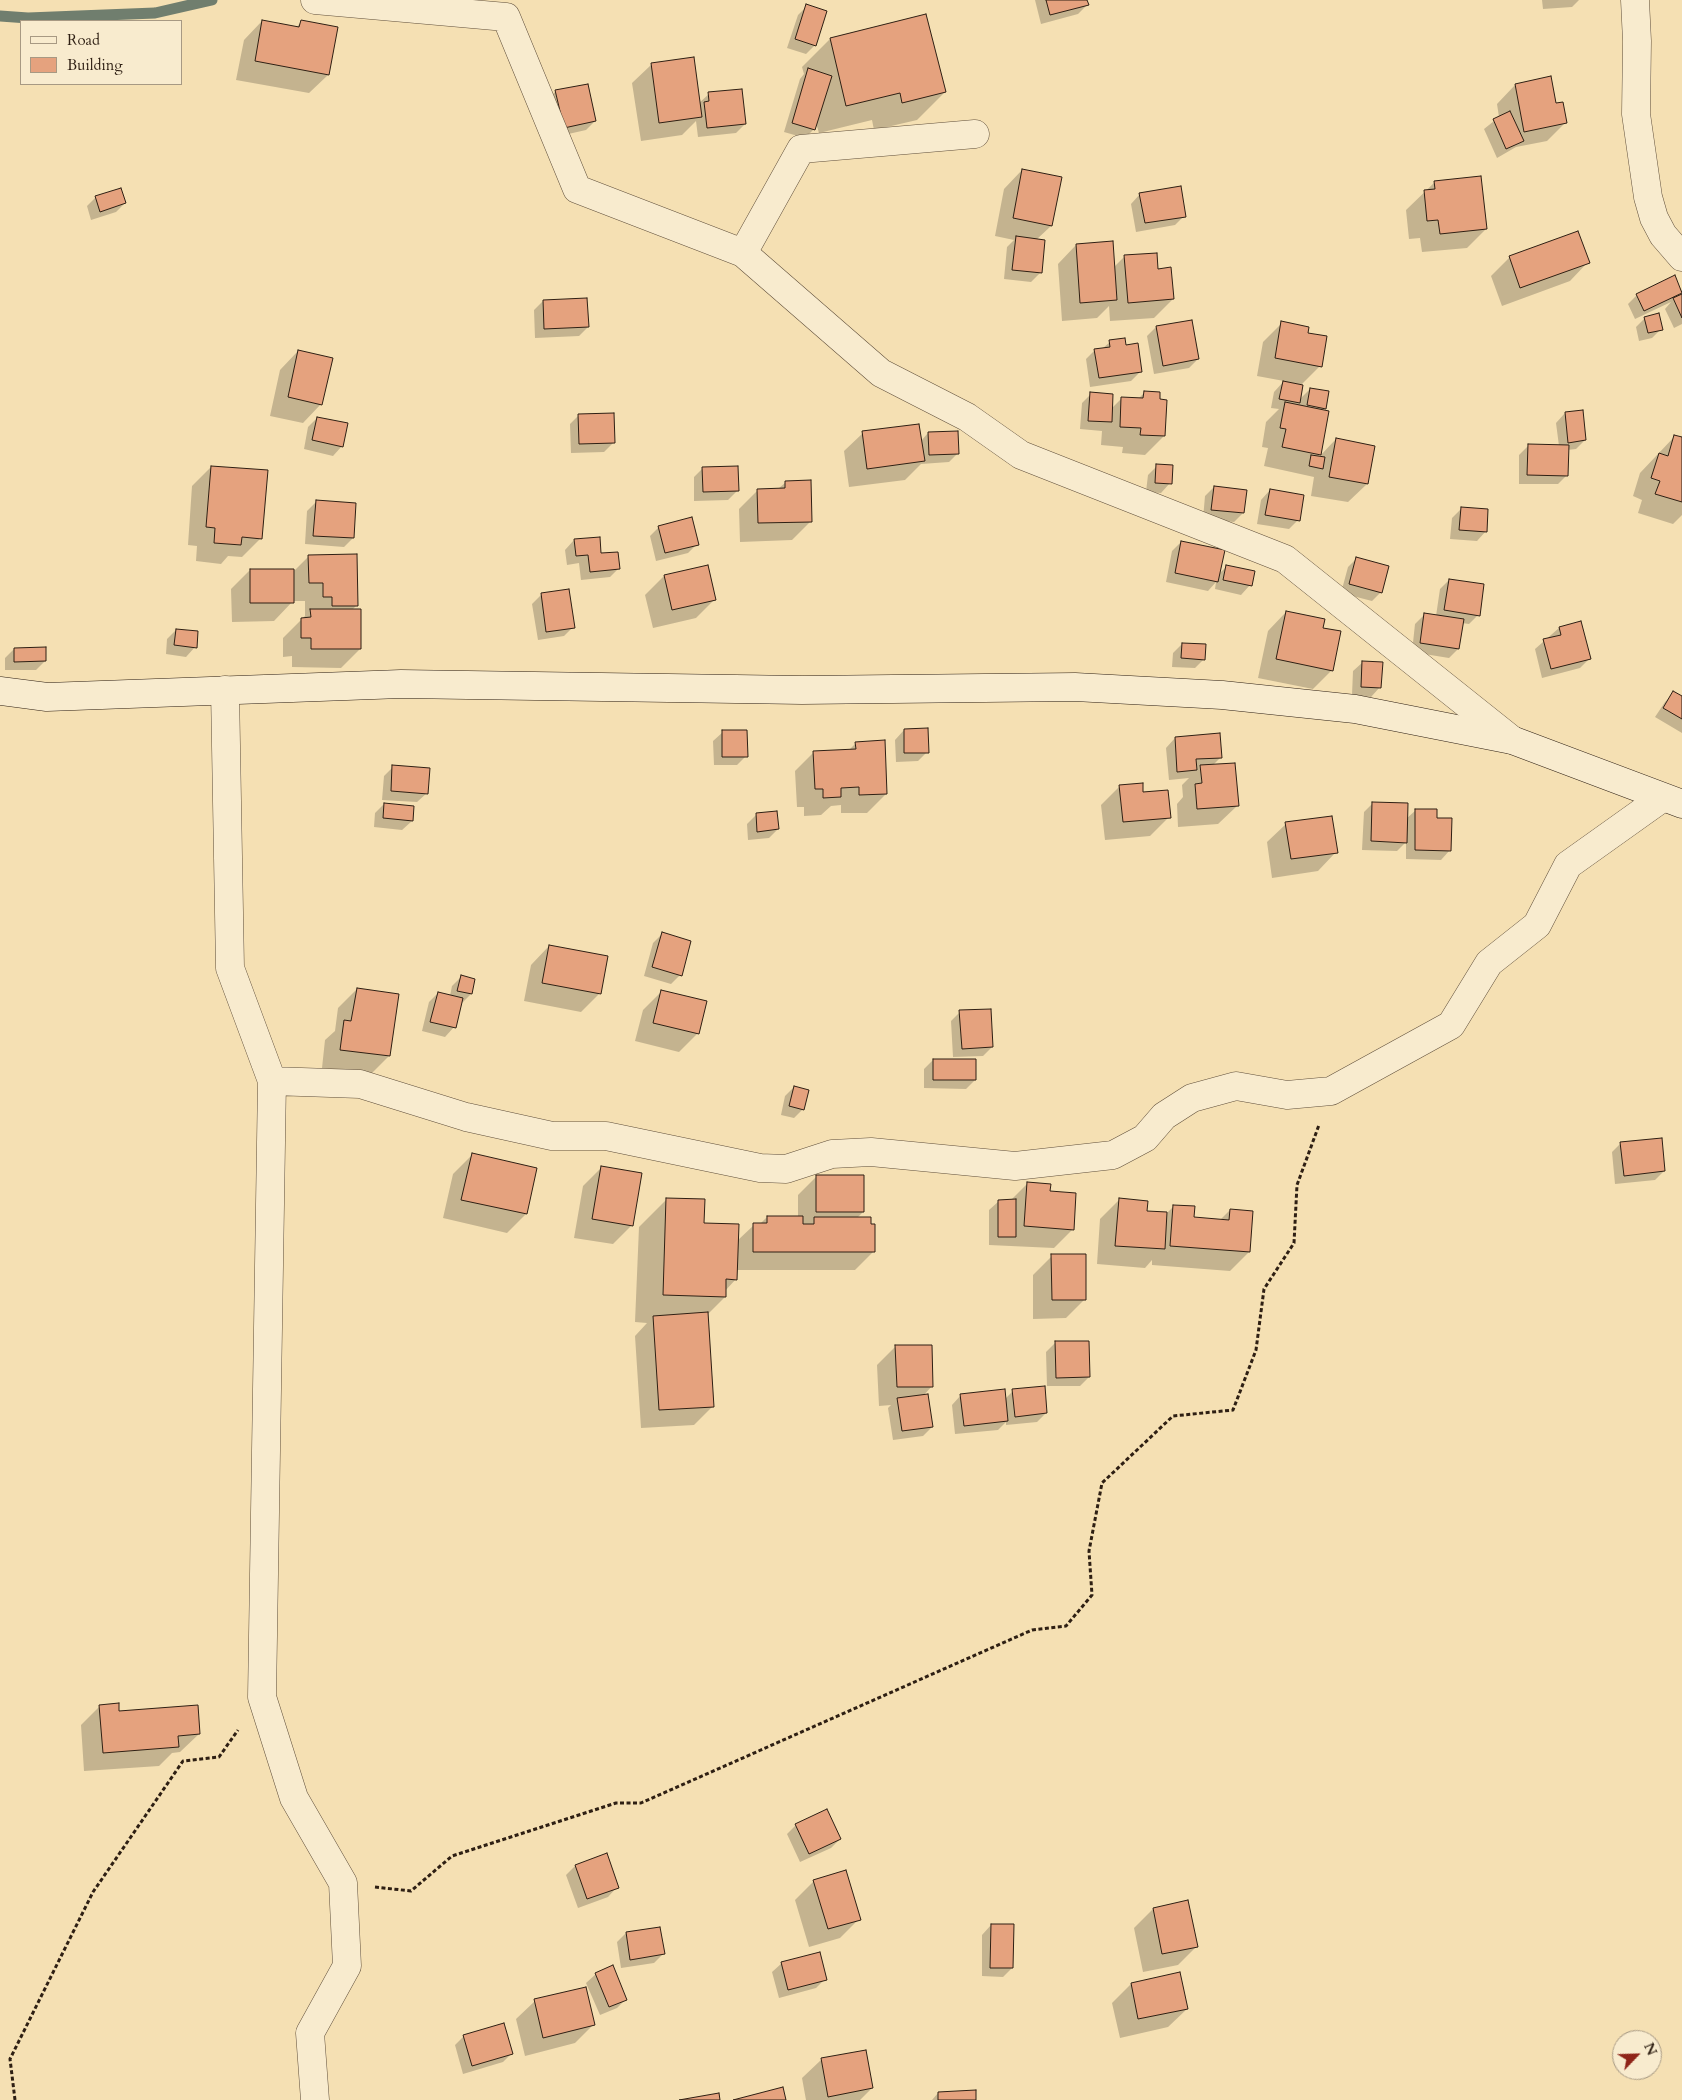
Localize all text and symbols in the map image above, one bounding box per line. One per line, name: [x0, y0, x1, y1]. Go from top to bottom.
legend: [20, 20, 182, 85]
text: Road: [67, 30, 100, 50]
text: Building: [67, 55, 123, 75]
north arrow: [1612, 2030, 1662, 2080]
text: N: [1639, 2040, 1661, 2059]

